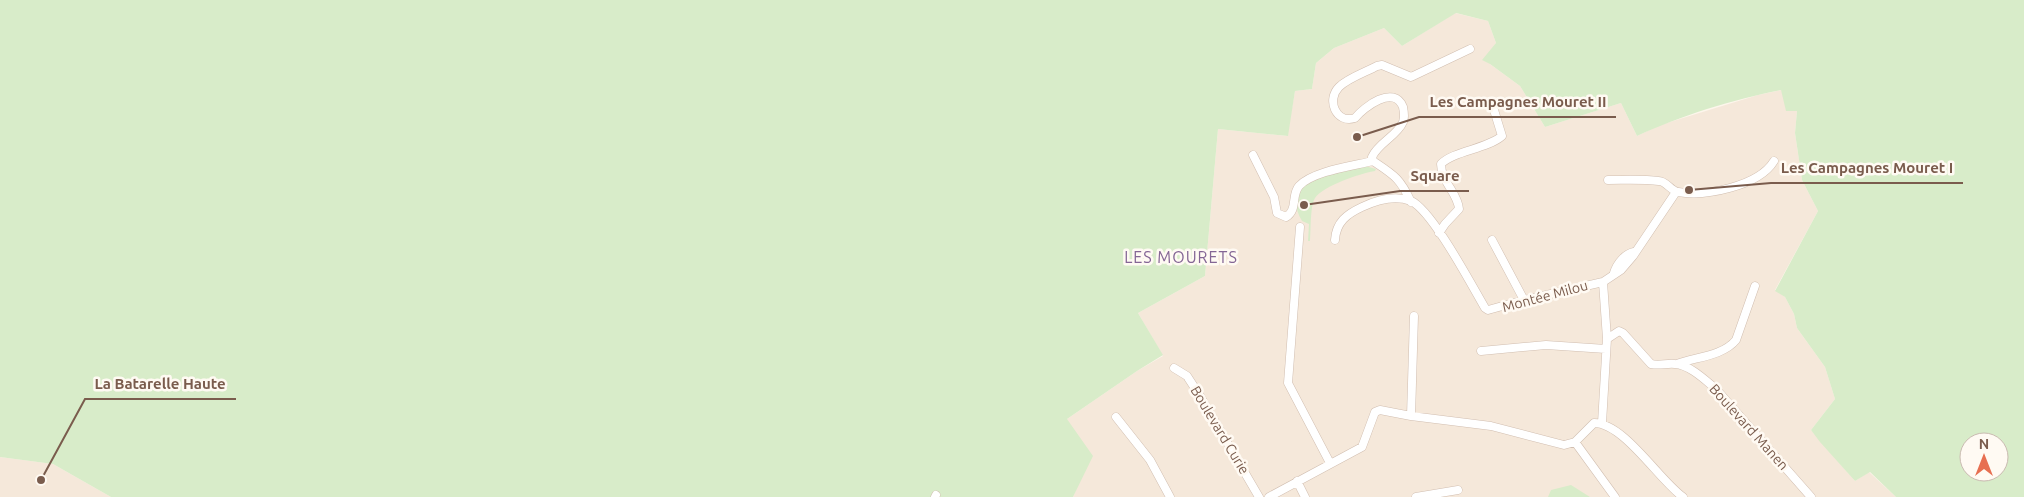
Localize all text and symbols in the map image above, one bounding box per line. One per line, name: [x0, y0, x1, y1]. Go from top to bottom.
callout: Les Campagnes Mouret II: [1419, 87, 1616, 117]
text: Les Campagnes Mouret II: [1429, 93, 1607, 110]
callout: Les Campagnes Mouret I: [1771, 153, 1963, 183]
text: Les Campagnes Mouret I: [1781, 159, 1953, 176]
callout: Square: [1400, 161, 1469, 191]
text: Square: [1410, 167, 1460, 184]
district label: LES MOURETS: [1124, 248, 1238, 266]
street label: Montée Milou: [1500, 277, 1590, 315]
callout: La Batarelle Haute: [85, 369, 236, 399]
text: La Batarelle Haute: [94, 375, 226, 392]
street label: Boulevard Manen: [1706, 381, 1792, 473]
street label: Boulevard Curie: [1187, 383, 1253, 477]
north arrow: [1959, 432, 2009, 482]
text: N: [1979, 436, 1989, 452]

